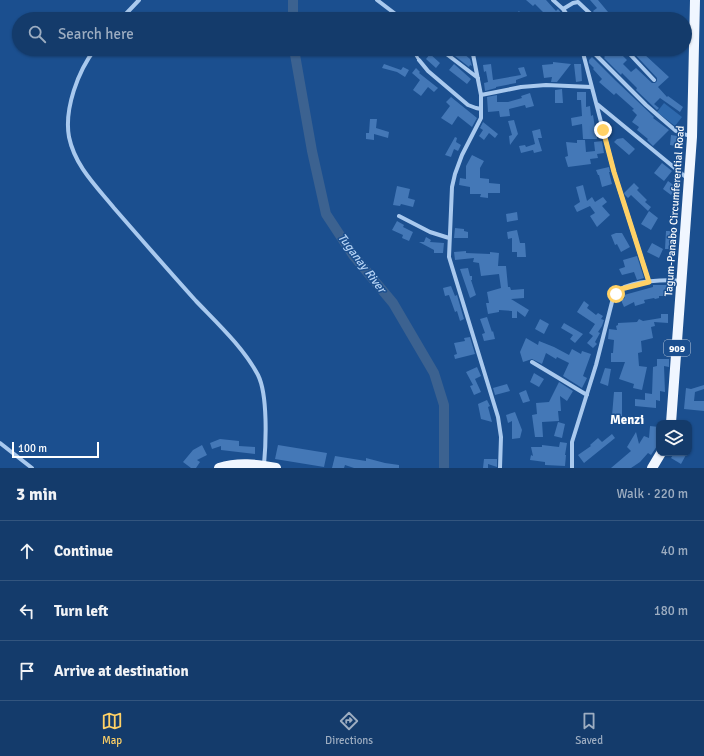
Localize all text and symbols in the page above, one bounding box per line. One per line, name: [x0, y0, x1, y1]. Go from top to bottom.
search box: [12, 12, 692, 56]
icon: search: [26, 23, 48, 45]
text: Search here: [58, 25, 134, 43]
route end: [594, 121, 612, 139]
street label: Tagum-Panabo Circumferential Road: [662, 125, 687, 297]
water label: Tuganay River: [334, 231, 390, 297]
route start: [607, 285, 625, 303]
road number: 909: [664, 340, 690, 356]
district label: Menzi: [610, 412, 644, 428]
map controls: [656, 420, 692, 456]
button: layers: [656, 420, 692, 456]
scale bar: [12, 440, 99, 459]
text: 100 m: [18, 442, 47, 455]
text: 3 min: [16, 484, 57, 505]
text: Walk · 220 m: [617, 486, 688, 502]
icon: ahead: [16, 540, 38, 562]
text: Continue: [54, 542, 113, 560]
text: 40 m: [661, 543, 688, 559]
icon: left: [16, 600, 38, 622]
text: Turn left: [54, 602, 108, 620]
text: 180 m: [654, 603, 688, 619]
icon: arrive: [16, 660, 38, 682]
text: Arrive at destination: [54, 662, 189, 680]
tab: Map: [101, 710, 123, 747]
tab: Directions: [325, 710, 373, 747]
tab: Saved: [575, 710, 603, 747]

